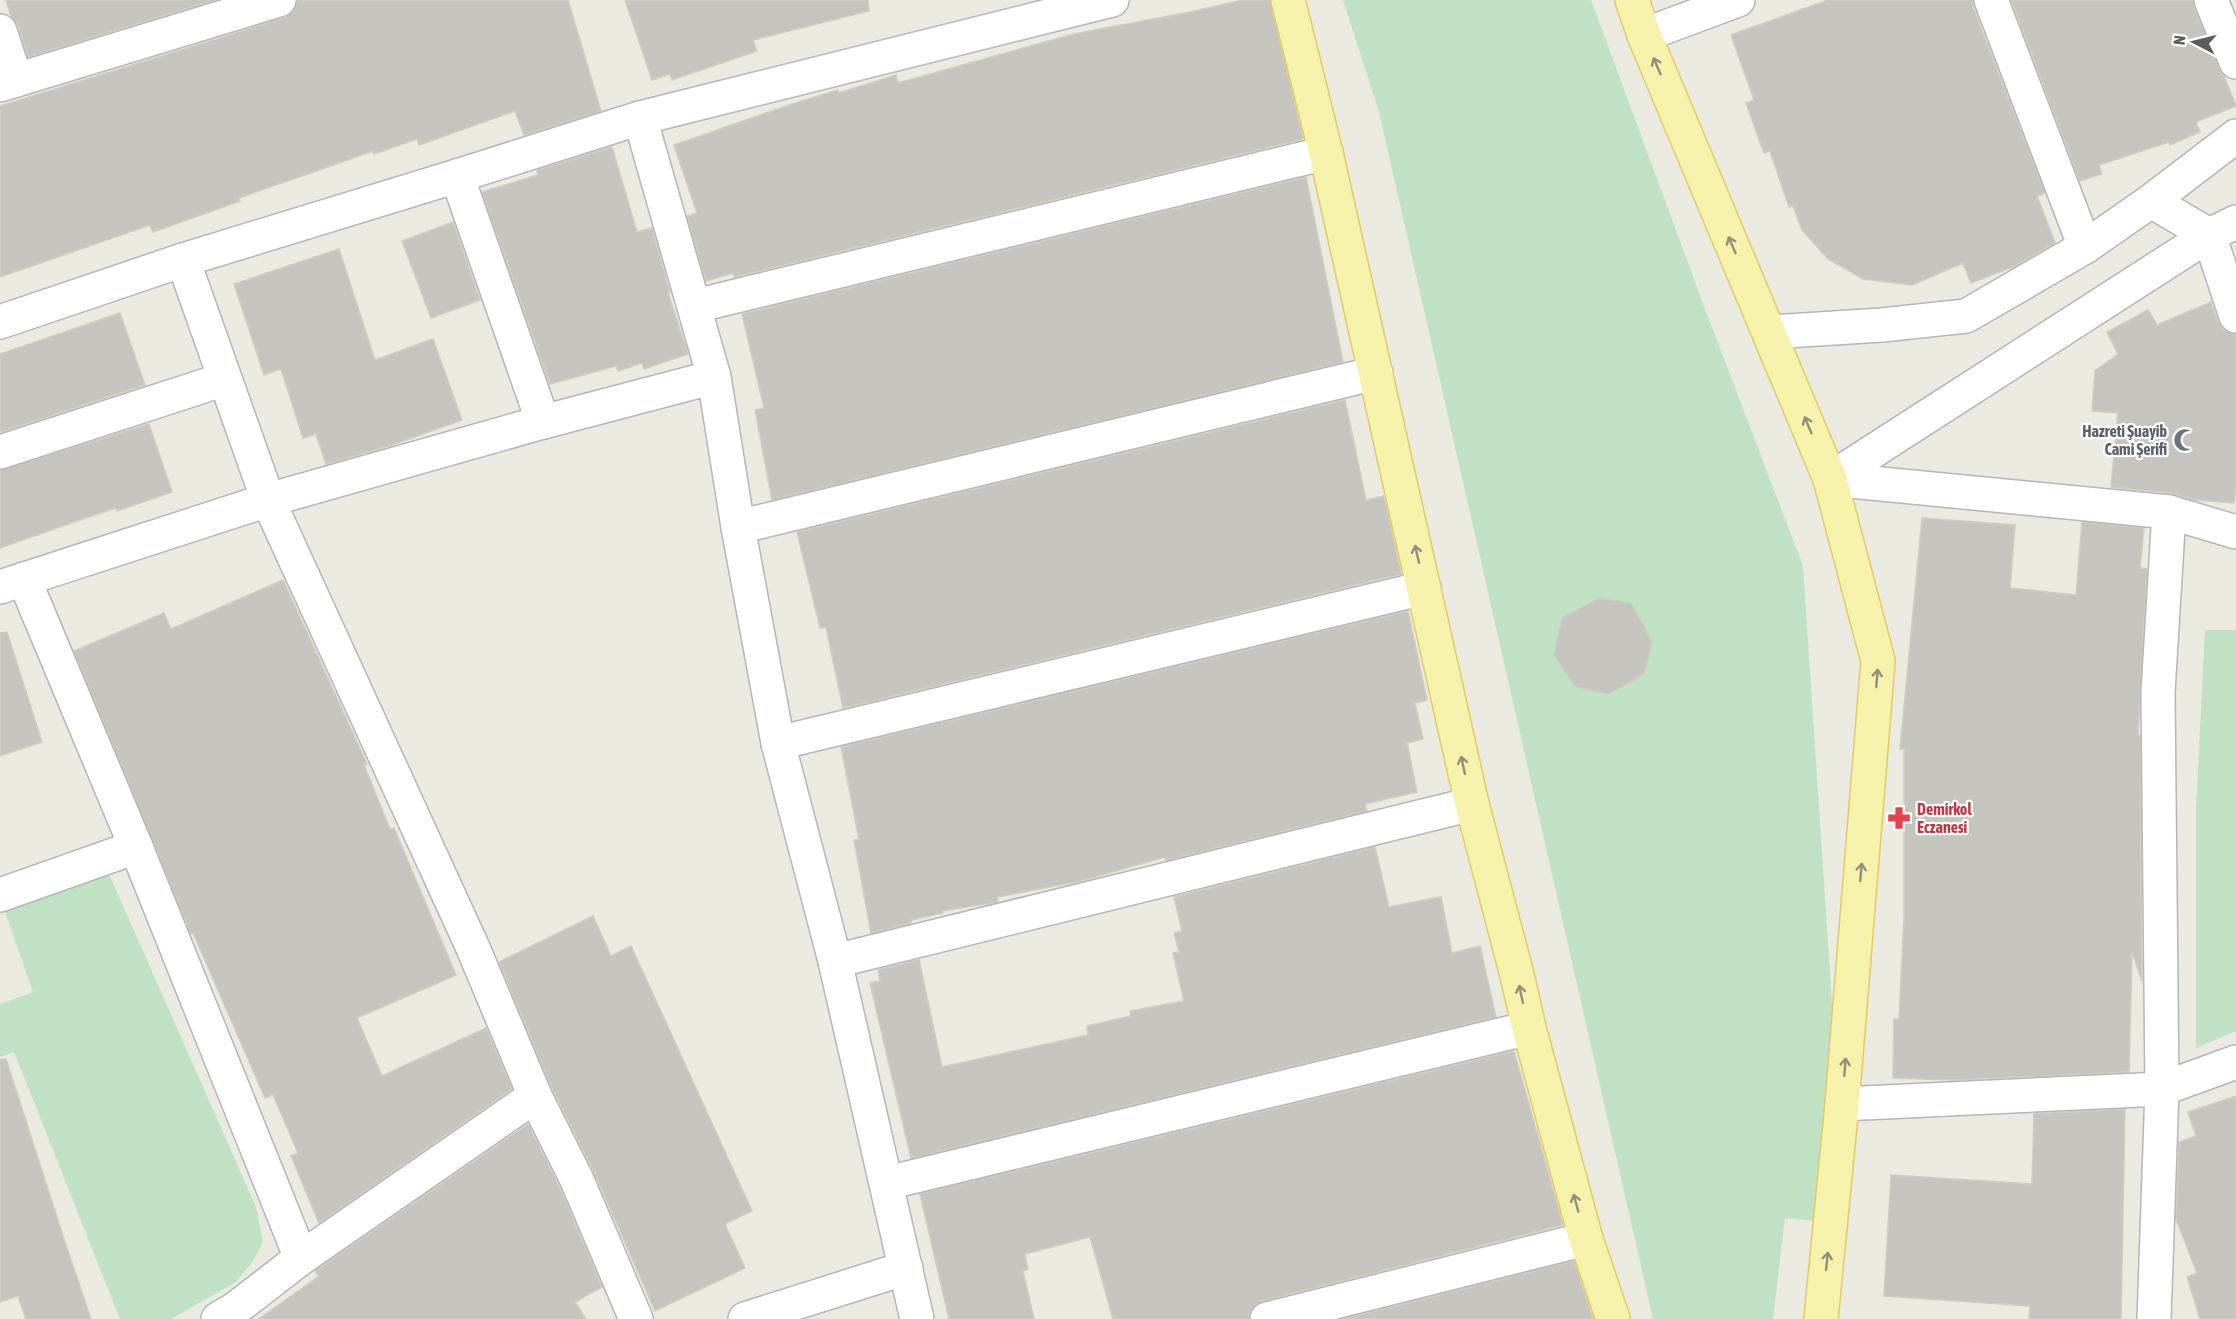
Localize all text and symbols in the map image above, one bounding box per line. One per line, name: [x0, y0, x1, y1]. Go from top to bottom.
north arrow: [2164, 12, 2224, 72]
text: N: [2170, 34, 2189, 46]
one-way arrow: [1651, 57, 1662, 75]
one-way arrow: [1726, 237, 1737, 255]
one-way arrow: [1802, 417, 1813, 435]
place label: Hazreti Şuayib Cami Şerifi: [2082, 422, 2167, 458]
mosque icon: Hazreti Şuayib Cami Şerifi: [2172, 427, 2198, 453]
one-way arrow: [1410, 545, 1422, 564]
one-way arrow: [1872, 668, 1883, 688]
one-way arrow: [1457, 755, 1469, 774]
place label: Demirkol Eczanesi: [1917, 800, 1972, 836]
pharmacy icon: Demirkol Eczanesi: [1886, 805, 1912, 831]
one-way arrow: [1856, 863, 1867, 883]
one-way arrow: [1515, 985, 1527, 1004]
one-way arrow: [1840, 1057, 1851, 1077]
one-way arrow: [1570, 1194, 1582, 1213]
one-way arrow: [1822, 1251, 1833, 1271]

